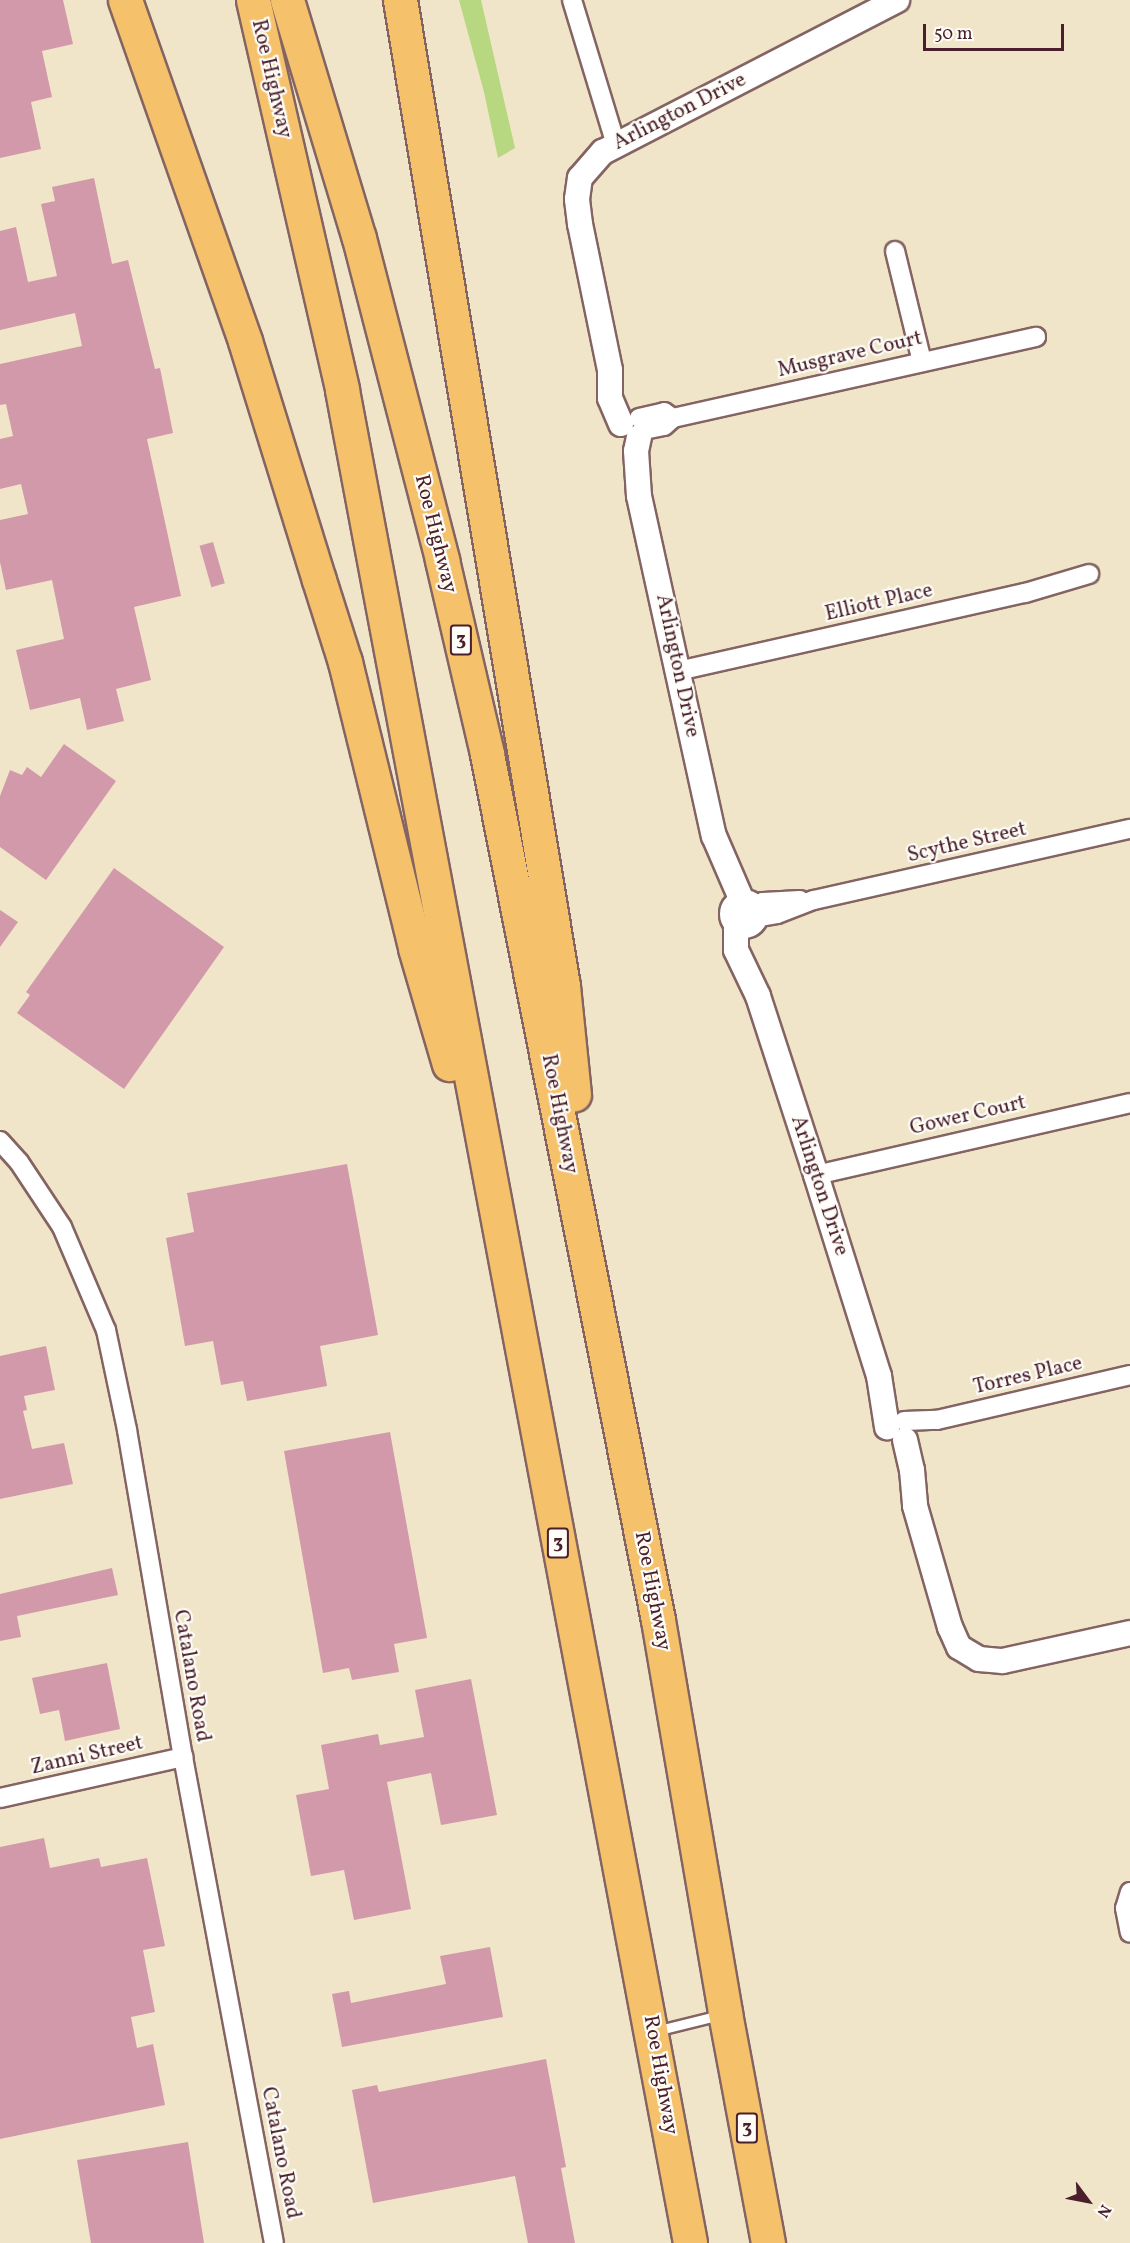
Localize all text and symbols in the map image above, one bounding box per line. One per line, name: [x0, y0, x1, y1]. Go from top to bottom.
scale bar: [926, 12, 1067, 50]
street label: Roe Highway: [245, 17, 297, 141]
text: 50 m: [934, 22, 973, 47]
street label: Arlington Drive: [609, 68, 751, 156]
street label: Musgrave Court: [775, 326, 925, 384]
street label: Roe Highway: [408, 472, 462, 596]
street label: Elliott Place: [823, 578, 935, 628]
street label: Arlington Drive: [650, 592, 704, 740]
road number: 3: [449, 623, 473, 657]
street label: Scythe Street: [905, 817, 1029, 869]
street label: Roe Highway: [535, 1052, 583, 1176]
street label: Gower Court: [908, 1090, 1028, 1142]
street label: Arlington Drive: [784, 1113, 854, 1259]
street label: Torres Place: [971, 1351, 1085, 1401]
road number: 3: [546, 1526, 570, 1560]
street label: Roe Highway: [628, 1529, 676, 1653]
street label: Catalano Road: [167, 1608, 215, 1744]
street label: Zanni Street: [28, 1731, 146, 1781]
street label: Roe Highway: [637, 2013, 683, 2137]
street label: Catalano Road: [255, 2085, 305, 2221]
road number: 3: [735, 2111, 759, 2145]
north arrow: [1058, 2171, 1118, 2231]
text: N: [1091, 2200, 1116, 2221]

